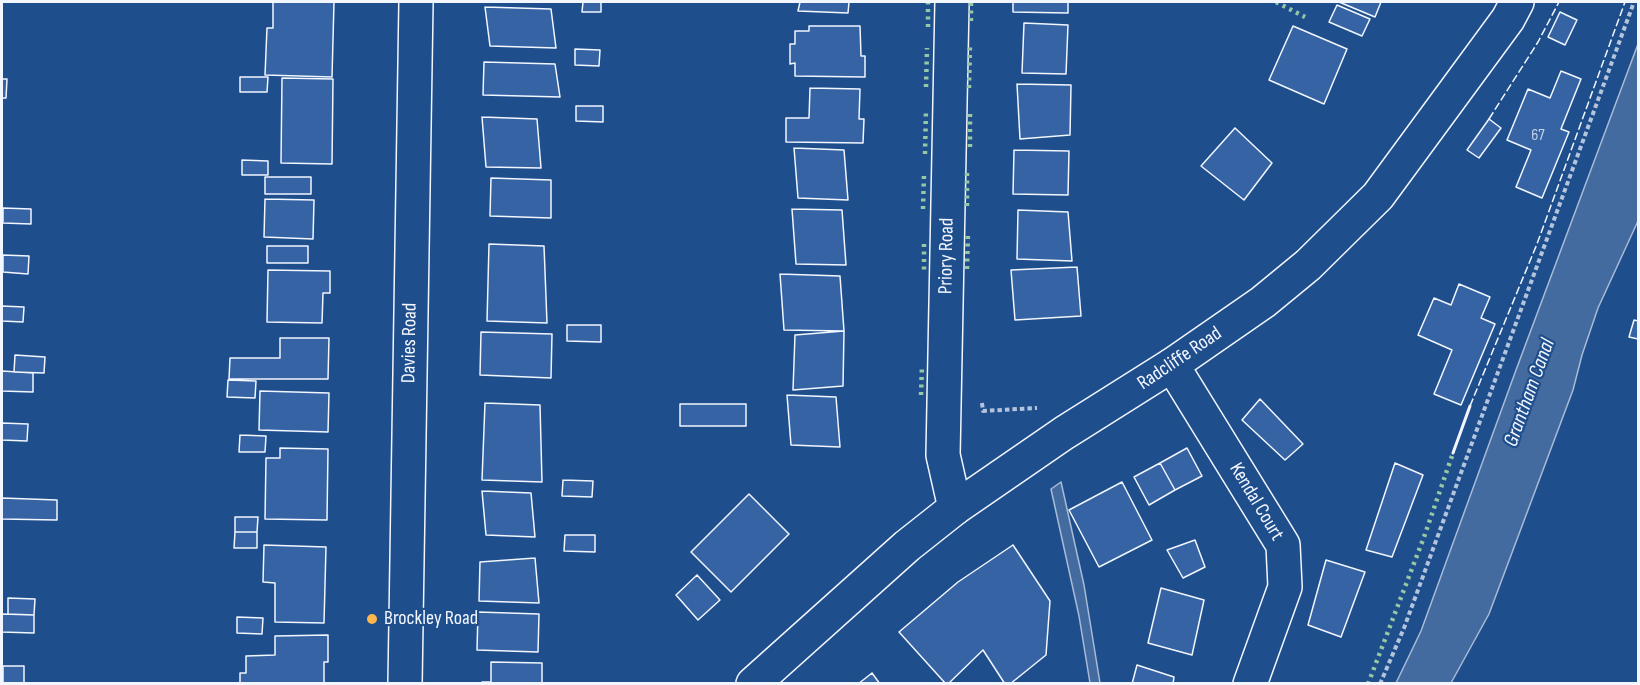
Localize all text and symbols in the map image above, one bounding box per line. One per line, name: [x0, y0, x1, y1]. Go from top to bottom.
house number: 67: [1531, 126, 1545, 146]
street label: Priory Road: [934, 218, 960, 294]
street label: Davies Road: [397, 303, 423, 383]
street label: Radcliffe Road: [1133, 322, 1227, 396]
water label: Grantham Canal: [1499, 336, 1561, 450]
street label: Kendal Court: [1223, 459, 1289, 545]
place label: Brockley Road: [384, 607, 478, 631]
marker: Brockley Road: [365, 612, 379, 626]

